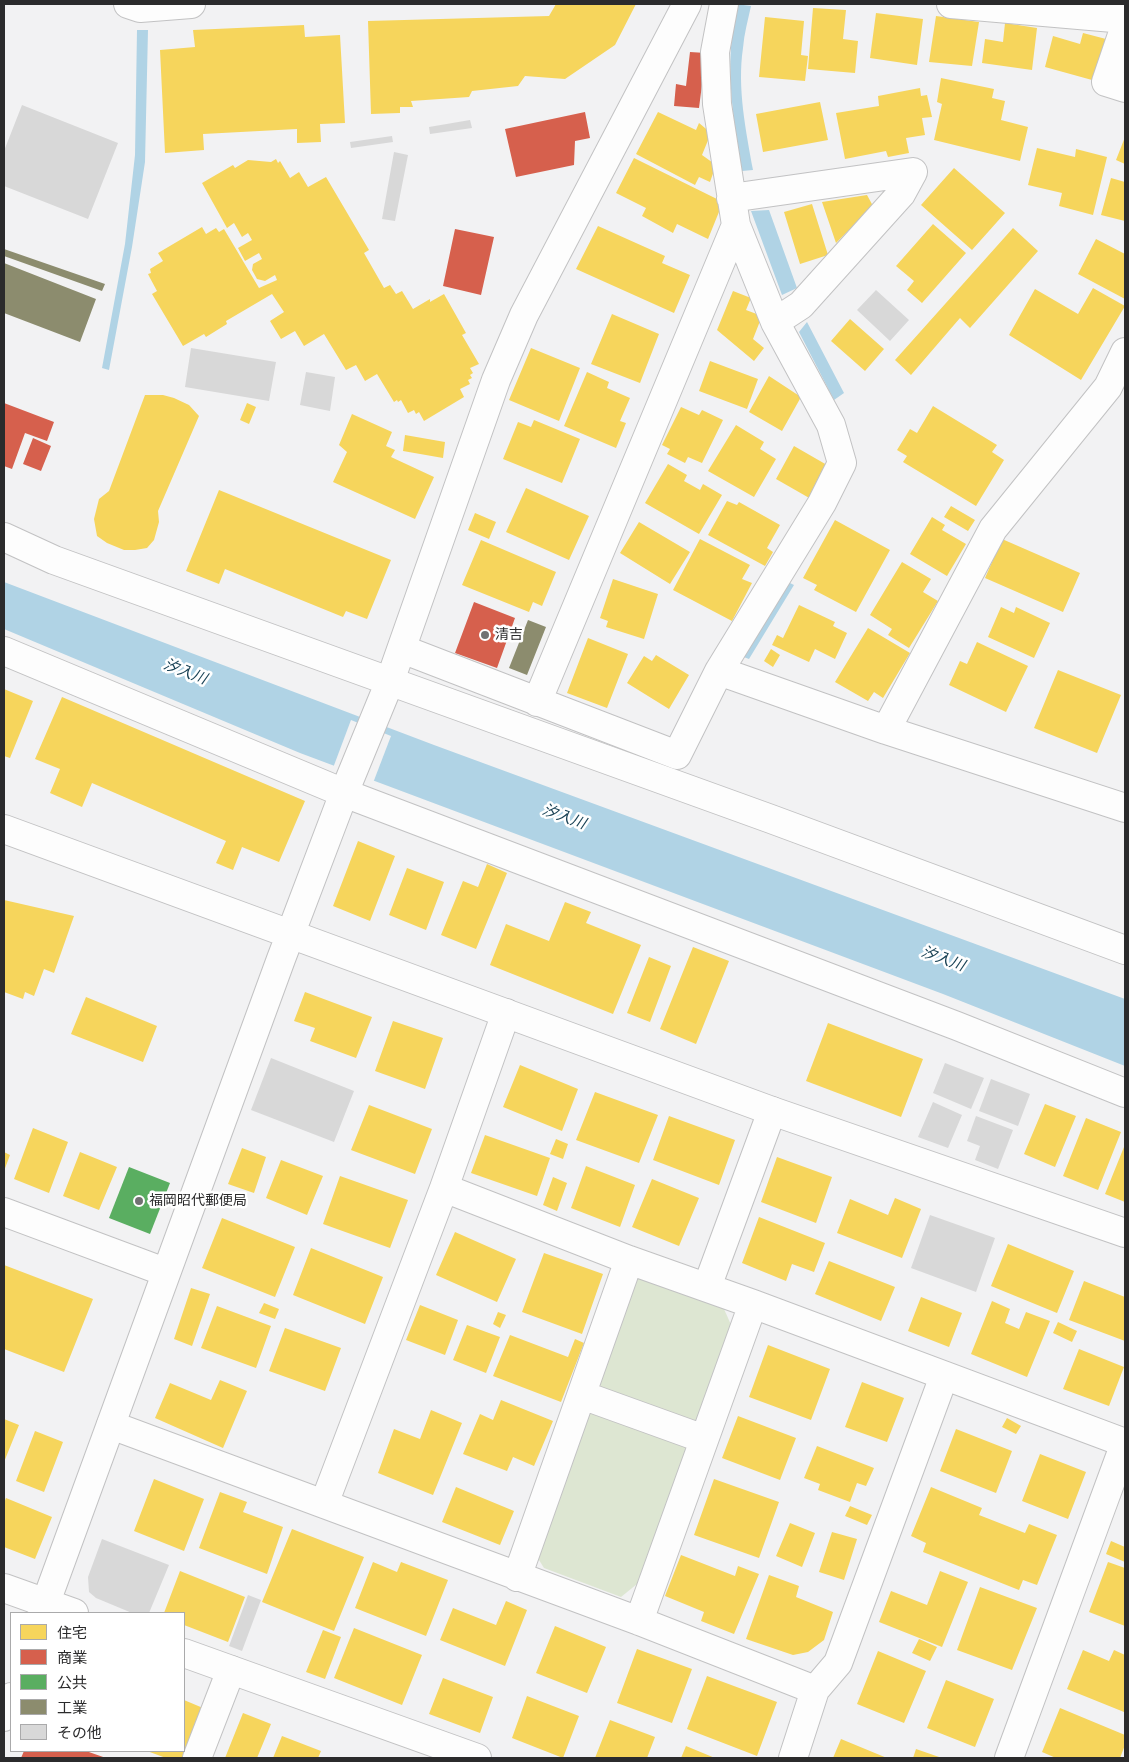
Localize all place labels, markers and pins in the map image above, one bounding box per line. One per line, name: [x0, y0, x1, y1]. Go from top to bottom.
place label: 清吉: [495, 627, 523, 643]
marker: 清吉: [479, 629, 491, 641]
place label: 福岡昭代郵便局: [149, 1193, 247, 1209]
marker: 福岡昭代郵便局: [133, 1195, 145, 1207]

